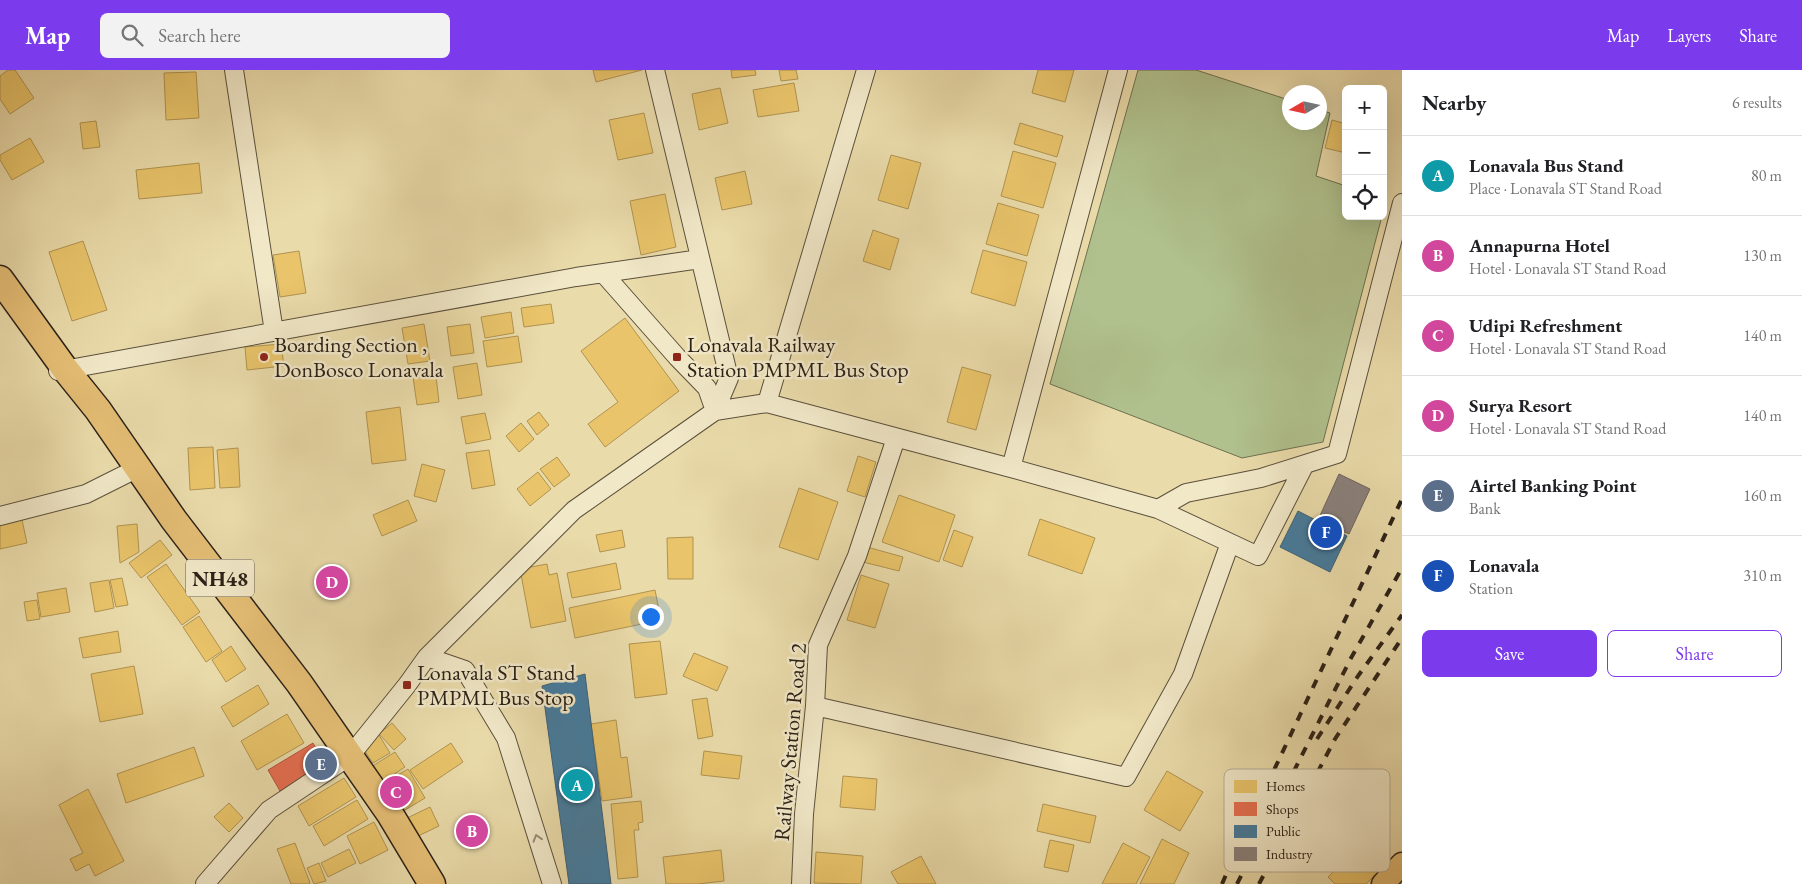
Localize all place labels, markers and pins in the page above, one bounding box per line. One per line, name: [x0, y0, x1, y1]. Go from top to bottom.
place label: Boarding Section , DonBosco Lonavala: [274, 330, 444, 384]
place label: Lonavala Railway Station PMPML Bus Stop: [687, 330, 909, 384]
marker: Boarding Section , DonBosco Lonavala: [258, 351, 270, 363]
marker: Lonavala Railway Station PMPML Bus Stop: [671, 351, 683, 363]
pin: F: [1310, 513, 1342, 551]
pin: D: [316, 563, 348, 601]
place label: Lonavala ST Stand PMPML Bus Stop: [417, 658, 576, 712]
marker: Lonavala ST Stand PMPML Bus Stop: [401, 679, 413, 691]
pin: E: [305, 745, 337, 783]
pin: A: [561, 766, 593, 804]
pin: C: [380, 773, 412, 811]
pin: B: [456, 812, 488, 850]

